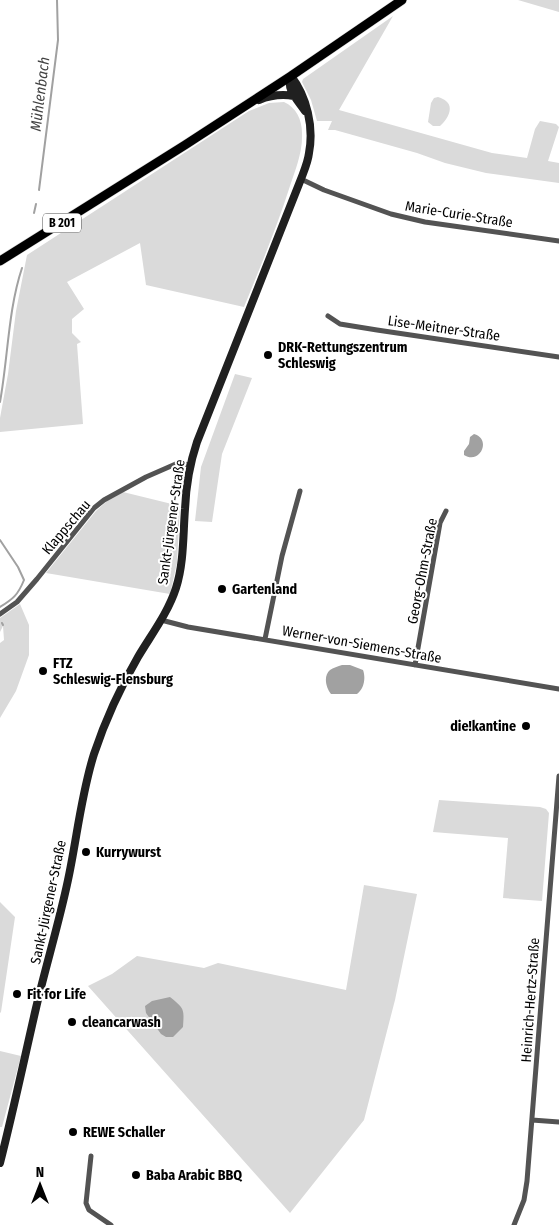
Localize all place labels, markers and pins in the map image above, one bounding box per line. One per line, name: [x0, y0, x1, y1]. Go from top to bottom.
place label: DRK-Rettungszentrum Schleswig: [278, 339, 408, 372]
marker: DRK-Rettungszentrum Schleswig: [262, 349, 274, 361]
place label: Gartenland: [232, 581, 297, 598]
marker: Gartenland: [216, 583, 228, 595]
place label: FTZ Schleswig-Flensburg: [53, 655, 173, 688]
marker: FTZ Schleswig-Flensburg: [37, 665, 49, 677]
place label: die!kantine: [450, 718, 516, 735]
marker: die!kantine: [520, 720, 532, 732]
place label: Kurrywurst: [96, 844, 162, 861]
marker: Kurrywurst: [80, 846, 92, 858]
place label: Fit for Life: [27, 986, 86, 1003]
marker: Fit for Life: [11, 988, 23, 1000]
place label: cleancarwash: [82, 1014, 161, 1031]
marker: cleancarwash: [66, 1016, 78, 1028]
place label: REWE Schaller: [83, 1124, 166, 1141]
marker: REWE Schaller: [67, 1126, 79, 1138]
place label: Baba Arabic BBQ: [146, 1167, 242, 1184]
marker: Baba Arabic BBQ: [130, 1169, 142, 1181]

